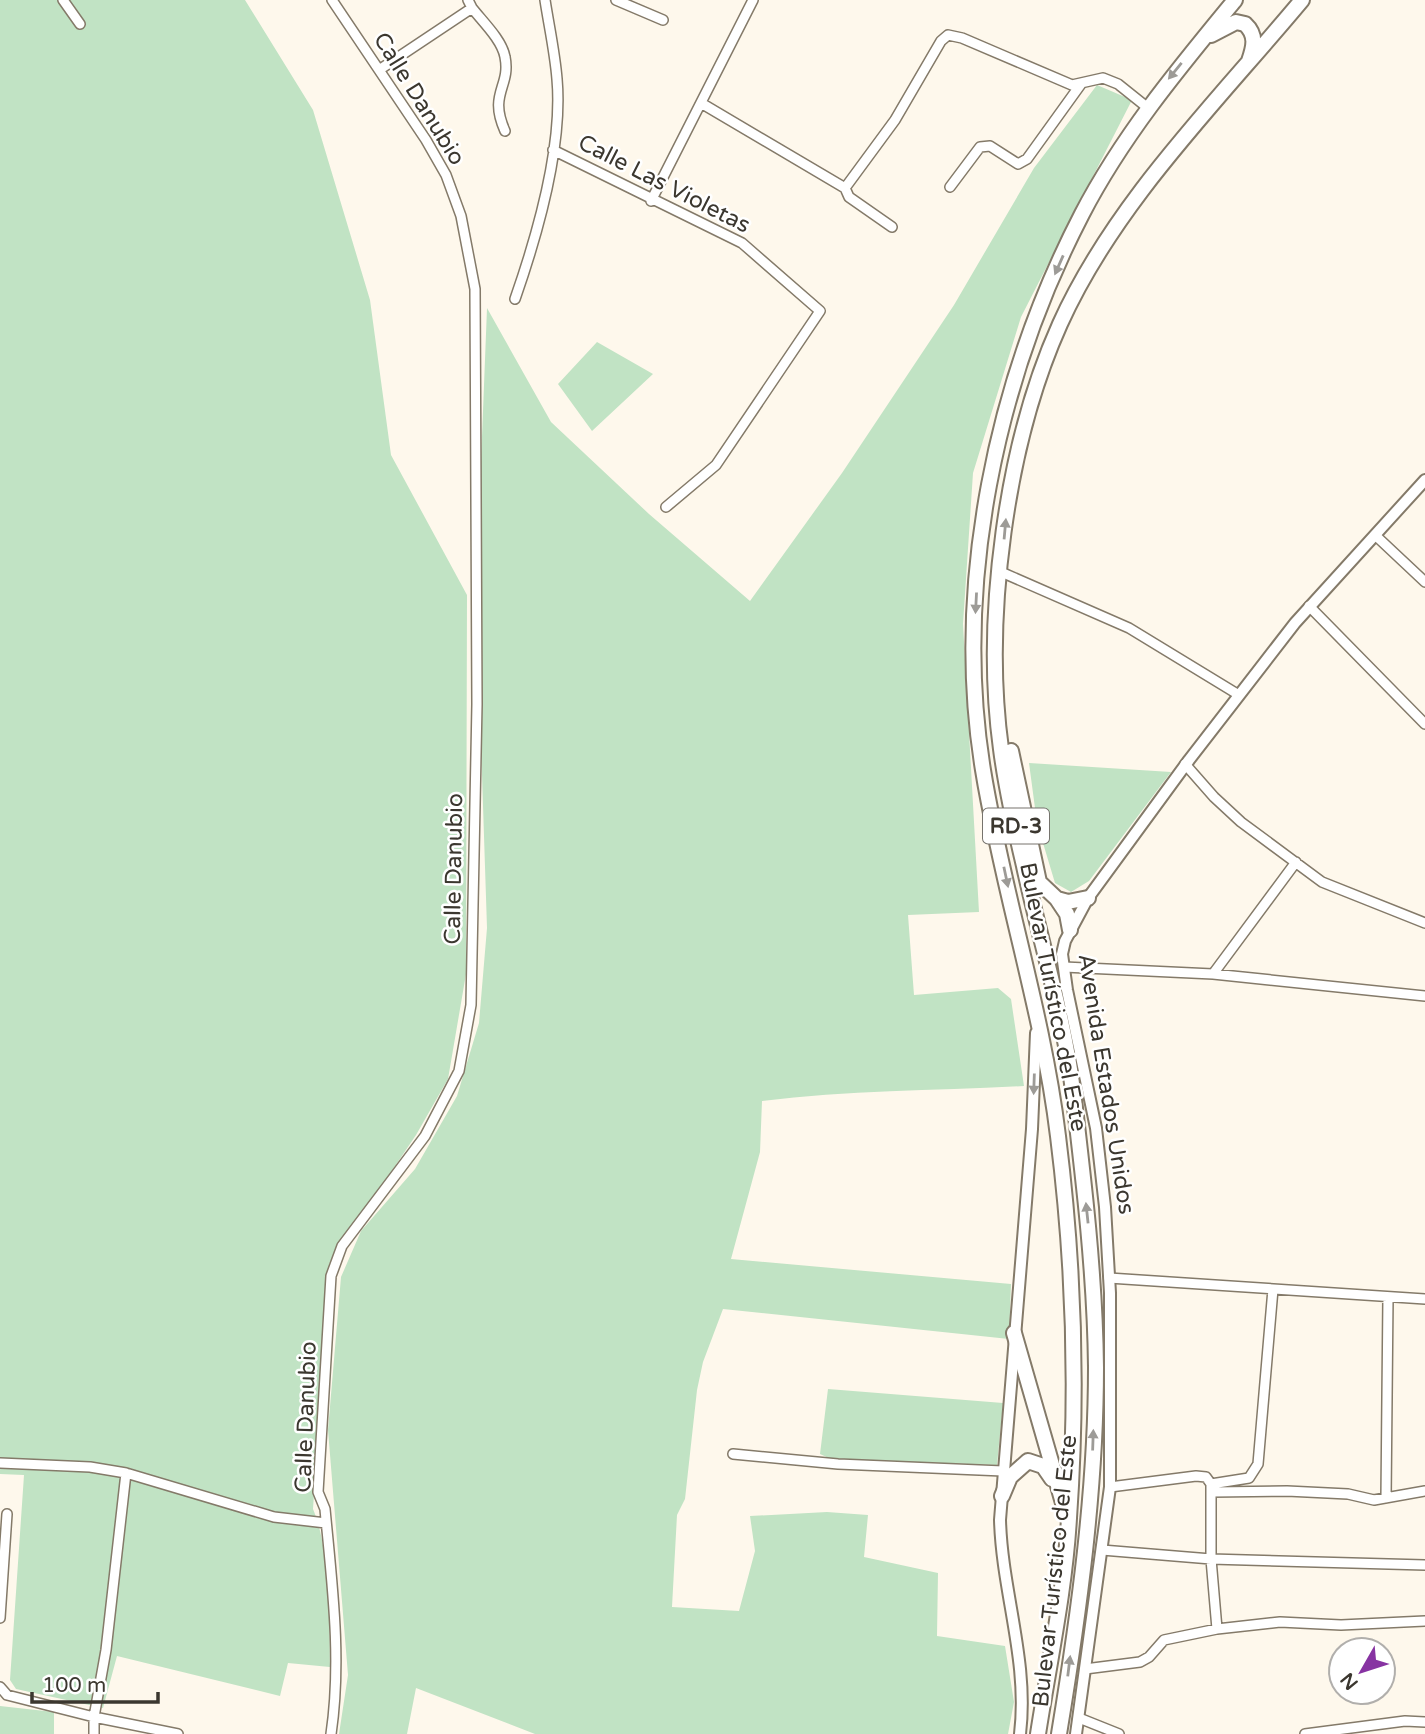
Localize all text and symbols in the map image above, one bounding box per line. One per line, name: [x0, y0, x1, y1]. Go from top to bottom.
street label: Calle Danubio: [367, 27, 471, 171]
one-way arrow: [1168, 62, 1183, 79]
street label: Calle Las Violetas: [573, 129, 755, 239]
one-way arrow: [1053, 255, 1065, 275]
one-way arrow: [1000, 518, 1011, 540]
one-way arrow: [970, 593, 981, 615]
street label: Calle Danubio: [439, 793, 469, 945]
road number: RD-3: [983, 808, 1049, 844]
street label: Bulevar Turístico del Este: [1013, 860, 1093, 1134]
one-way arrow: [1001, 866, 1012, 888]
street label: Avenida Estados Unidos: [1072, 952, 1140, 1216]
one-way arrow: [1029, 1073, 1040, 1095]
one-way arrow: [1081, 1202, 1092, 1224]
street label: Calle Danubio: [289, 1341, 323, 1493]
one-way arrow: [1088, 1429, 1099, 1451]
street label: Bulevar Turístico del Este: [1027, 1434, 1083, 1708]
north arrow: [1327, 1636, 1397, 1706]
one-way arrow: [1064, 1655, 1075, 1677]
scale bar: [32, 1660, 158, 1704]
text: N: [1336, 1668, 1363, 1694]
text: 100 m: [42, 1673, 106, 1698]

